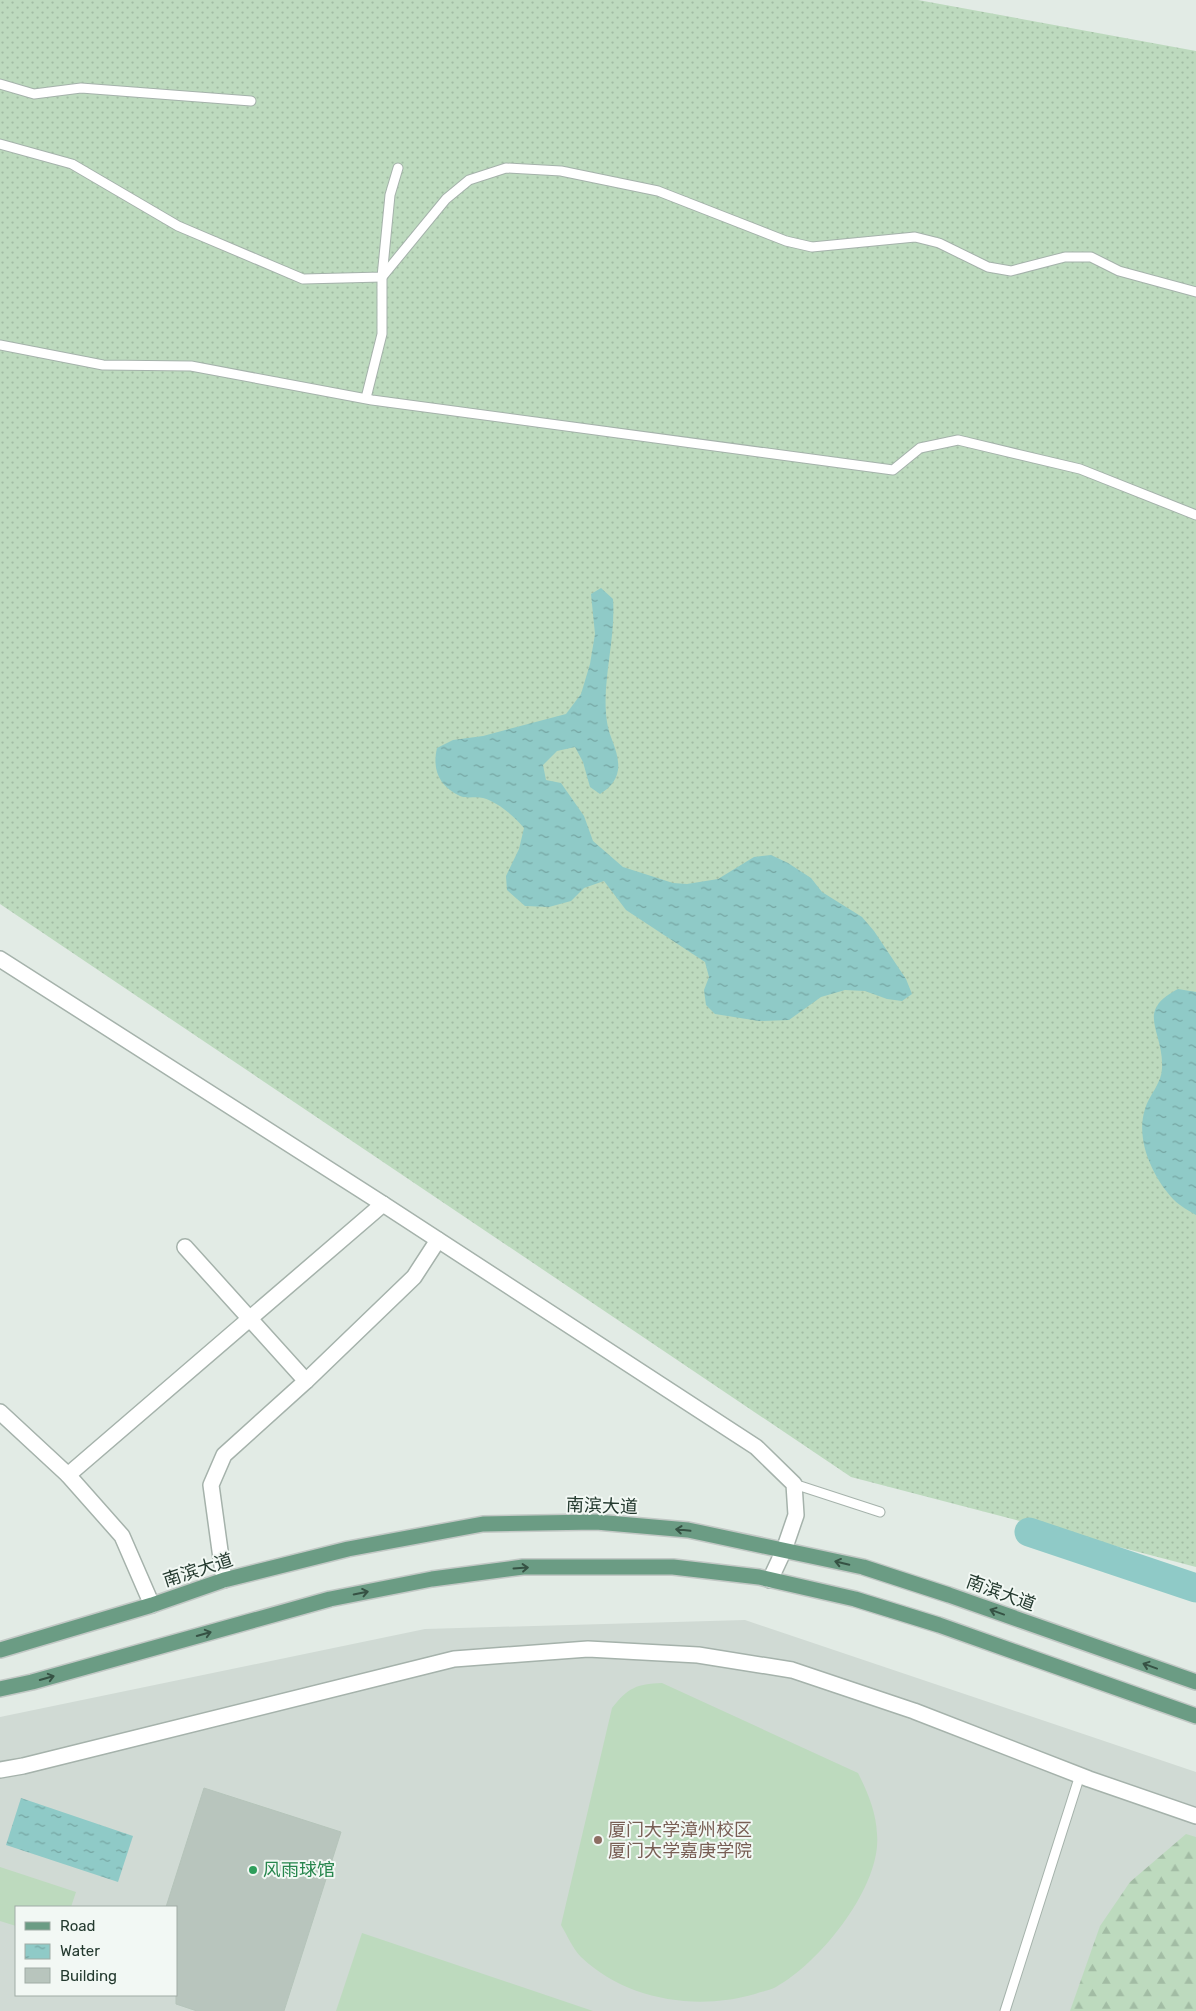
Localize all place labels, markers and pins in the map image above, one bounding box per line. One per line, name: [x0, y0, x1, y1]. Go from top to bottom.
place label: 厦门大学漳州校区 厦门大学嘉庚学院: [608, 1819, 752, 1862]
marker: 厦门大学漳州校区 厦门大学嘉庚学院: [592, 1834, 604, 1846]
place label: 风雨球馆: [263, 1859, 335, 1881]
marker: 风雨球馆: [247, 1864, 259, 1876]

